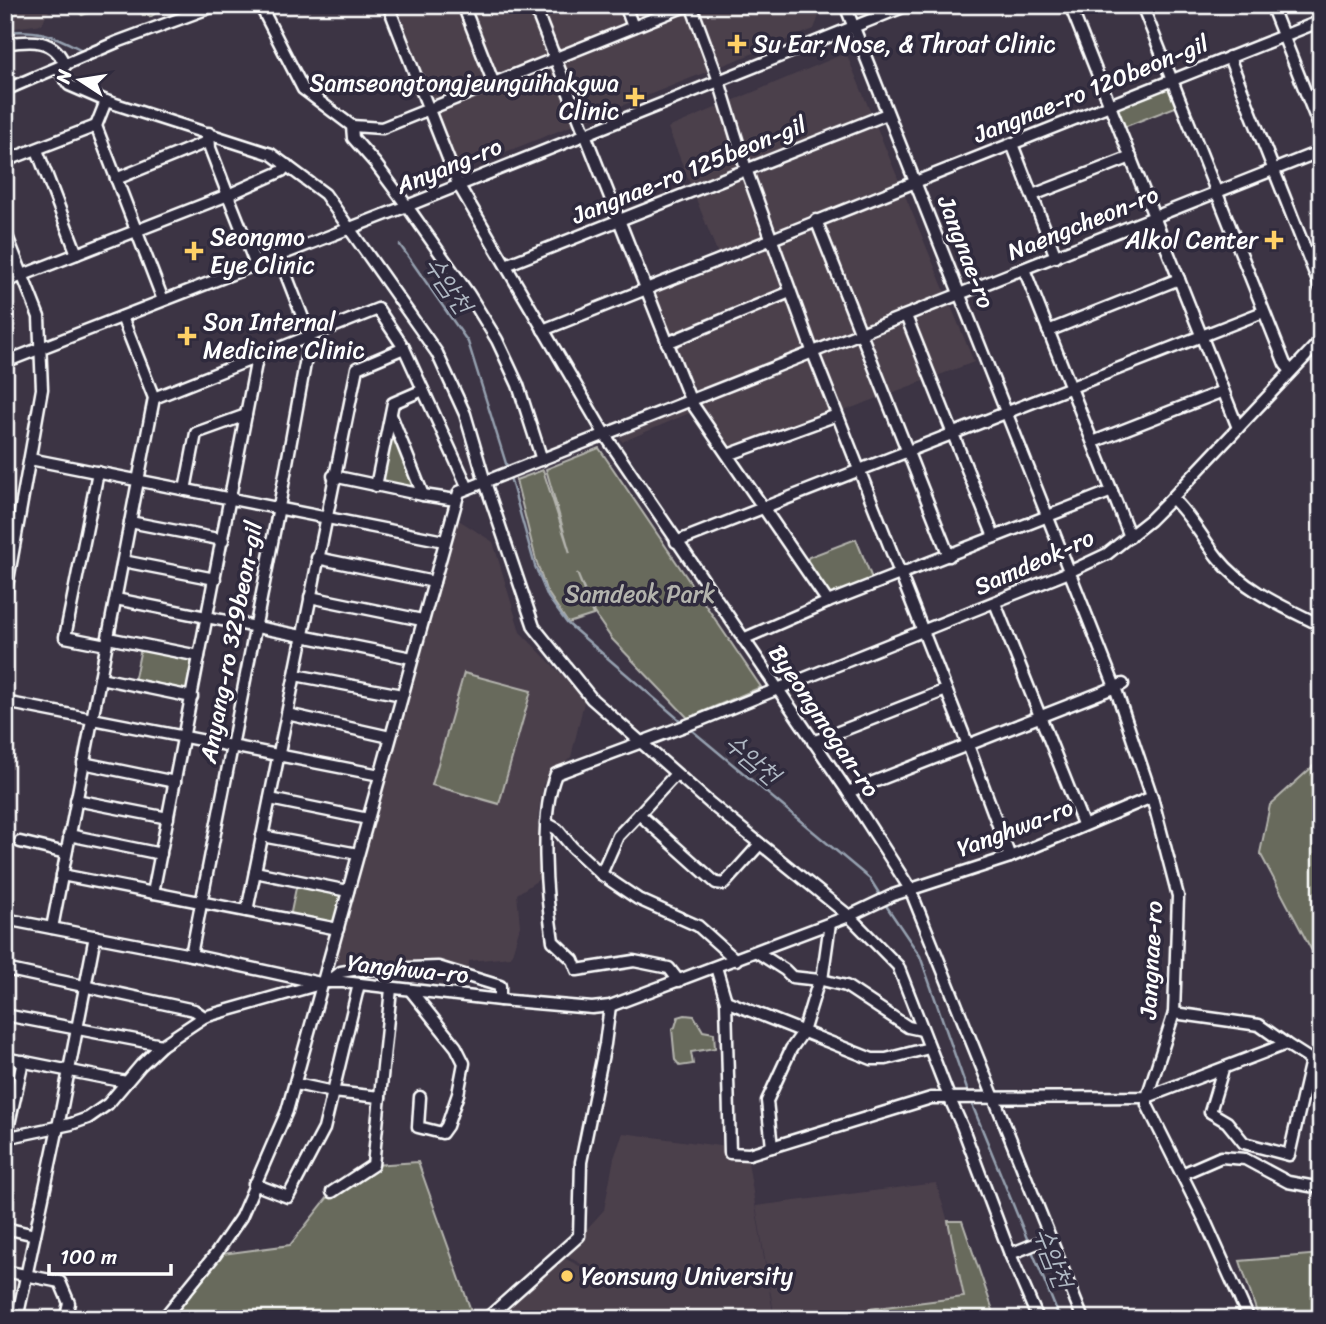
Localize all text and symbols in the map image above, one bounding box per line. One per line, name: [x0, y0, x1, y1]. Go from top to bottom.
street label: Jangnae-ro 120beon-gil: [966, 22, 1216, 156]
place label: Su Ear, Nose, & Throat Clinic: [753, 23, 1056, 65]
marker: Su Ear, Nose, & Throat Clinic: [727, 34, 747, 54]
north arrow: [46, 46, 116, 116]
place label: Samseongtongjeunguihakgwa Clinic: [309, 62, 619, 132]
text: N: [46, 66, 82, 87]
marker: Samseongtongjeunguihakgwa Clinic: [625, 87, 645, 107]
street label: Jangnae-ro 125beon-gil: [564, 103, 814, 237]
street label: Anyang-ro: [389, 126, 509, 207]
street label: Naengcheon-ro: [1001, 173, 1165, 273]
street label: Jangnae-ro: [925, 188, 1007, 315]
place label: Seongmo Eye Clinic: [210, 216, 314, 286]
place label: Alkol Center: [1124, 219, 1259, 261]
marker: Alkol Center: [1264, 230, 1284, 250]
marker: Seongmo Eye Clinic: [184, 241, 204, 261]
water label: 수암천: [412, 245, 488, 325]
place label: Son Internal Medicine Clinic: [203, 301, 364, 371]
marker: Son Internal Medicine Clinic: [177, 326, 197, 346]
street label: Anyang-ro 329beon-gil: [187, 516, 275, 768]
street label: Samdeok-ro: [967, 517, 1101, 607]
park label: Samdeok Park: [565, 573, 716, 615]
street label: Byeongmogan-ro: [757, 636, 891, 806]
water label: 수암천: [714, 720, 794, 798]
street label: Yanghwa-ro: [951, 787, 1080, 869]
street label: Jangnae-ro: [1127, 900, 1175, 1021]
street label: Yanghwa-ro: [345, 942, 471, 996]
water label: 수암천: [1021, 1219, 1088, 1298]
scale bar: [49, 1233, 172, 1277]
text: 100 m: [60, 1238, 117, 1276]
place label: Yeonsung University: [581, 1255, 794, 1297]
marker: Yeonsung University: [559, 1268, 575, 1284]

